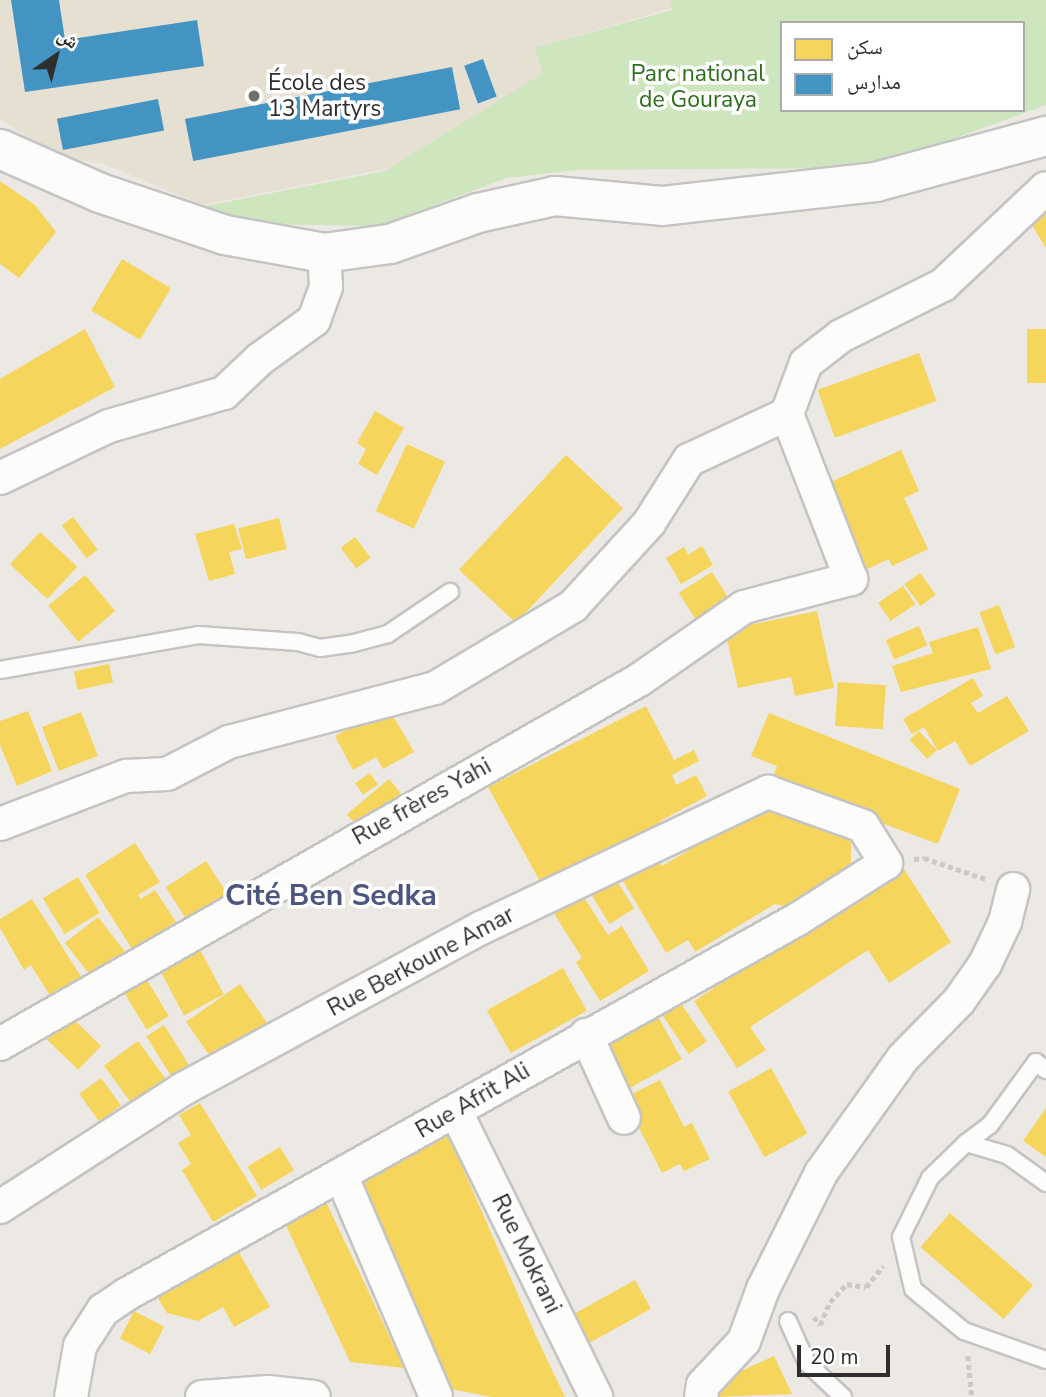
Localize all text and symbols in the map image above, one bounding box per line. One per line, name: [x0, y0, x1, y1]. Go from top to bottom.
north arrow: [21, 21, 91, 91]
legend: [780, 21, 1025, 112]
text: ش: [52, 22, 84, 55]
text: سكن: [847, 33, 883, 61]
park label: Parc national de Gouraya: [631, 60, 765, 114]
text: مدارس: [847, 68, 901, 96]
place label: École des 13 Martyrs: [268, 69, 381, 123]
marker: École des 13 Martyrs: [246, 88, 262, 104]
street label: Rue frères Yahi: [348, 753, 496, 851]
district label: Cité Ben Sedka: [225, 878, 437, 914]
street label: Rue Berkoune Amar: [323, 901, 519, 1023]
street label: Rue Afrit Ali: [411, 1057, 535, 1145]
street label: Rue Mokrani: [485, 1190, 567, 1318]
scale bar: [801, 1330, 894, 1374]
text: 20 m: [810, 1343, 859, 1371]

